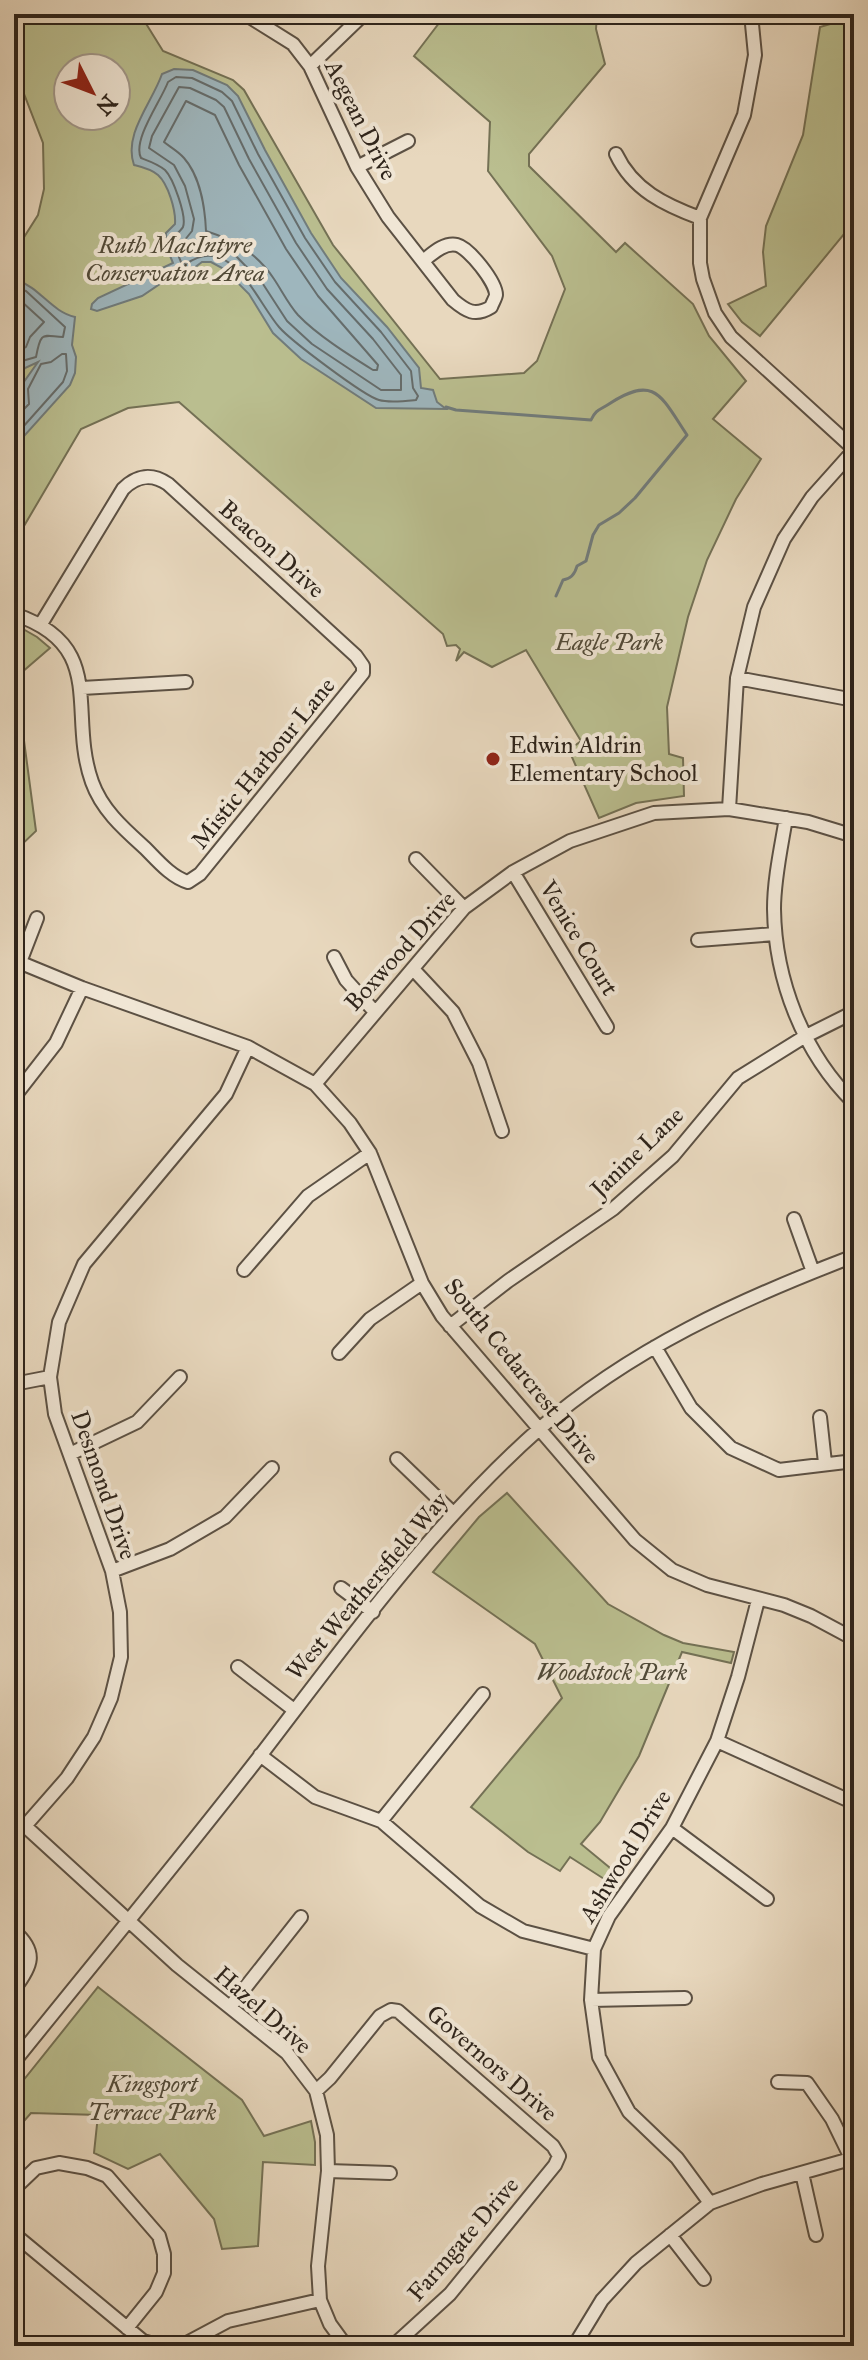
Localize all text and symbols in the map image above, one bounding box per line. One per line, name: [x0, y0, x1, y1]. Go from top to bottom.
north arrow: [52, 52, 132, 132]
street label: Aegean Drive: [317, 54, 404, 185]
text: N: [90, 89, 123, 121]
park label: Ruth MacIntyre Conservation Area: [85, 230, 265, 288]
street label: Beacon Drive: [213, 494, 331, 604]
park label: Eagle Park: [554, 627, 663, 657]
street label: Mistic Harbour Lane: [185, 671, 341, 855]
place label: Edwin Aldrin Elementary School: [509, 730, 698, 788]
marker: Edwin Aldrin Elementary School: [484, 750, 502, 768]
street label: Venice Court: [532, 874, 625, 1001]
street label: Boxwood Drive: [338, 885, 462, 1017]
street label: Janine Lane: [582, 1100, 690, 1206]
street label: South Cedarcrest Drive: [438, 1272, 606, 1470]
street label: Desmond Drive: [64, 1406, 144, 1564]
street label: West Weathersfield Way: [280, 1485, 455, 1686]
park label: Woodstock Park: [537, 1657, 688, 1687]
street label: Ashwood Drive: [572, 1784, 678, 1929]
street label: Hazel Drive: [208, 1960, 318, 2060]
street label: Governors Drive: [420, 1998, 564, 2128]
park label: Kingsport Terrace Park: [88, 2069, 217, 2127]
street label: Farmgate Drive: [401, 2171, 525, 2307]

